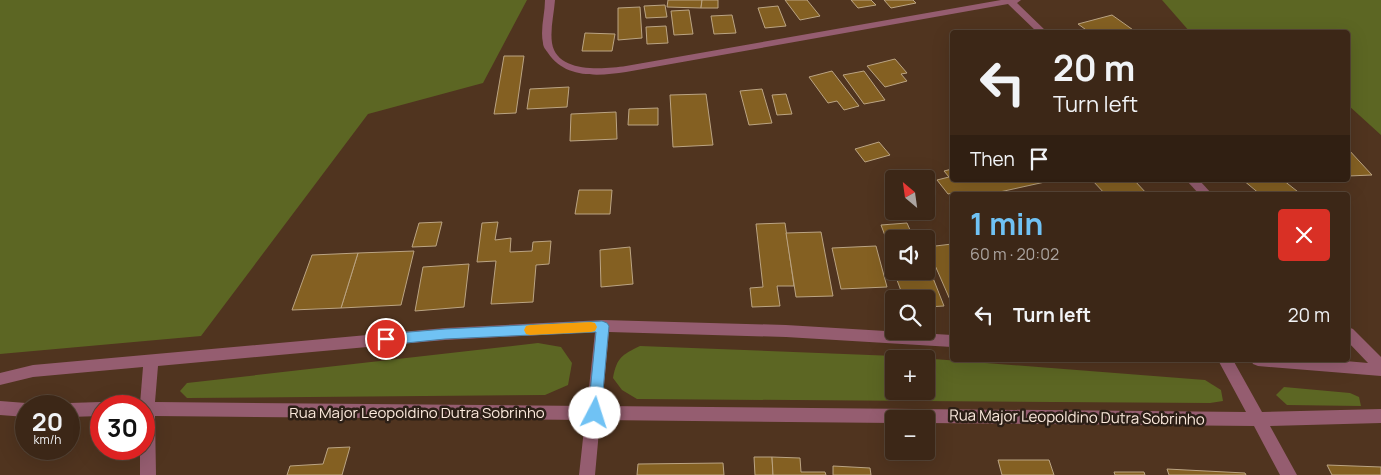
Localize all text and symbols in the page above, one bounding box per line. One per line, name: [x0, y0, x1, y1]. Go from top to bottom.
text: 20 m: [1053, 44, 1135, 92]
icon: left: [970, 50, 1035, 115]
text: Turn left: [1053, 89, 1138, 119]
icon: arrive: [1025, 145, 1053, 173]
text: Then: [970, 146, 1015, 172]
north arrow: [885, 170, 935, 220]
map controls: [885, 170, 935, 460]
text: 1 min: [970, 203, 1043, 244]
button: close: [1278, 209, 1330, 261]
button: sound: [885, 230, 935, 280]
text: 60 m · 20:02: [970, 243, 1059, 265]
button: search: [885, 290, 935, 340]
icon: left: [970, 301, 998, 329]
text: Turn left: [1013, 302, 1091, 328]
text: 20 m: [1288, 302, 1330, 328]
pin: [365, 318, 407, 360]
icon: arrive: [372, 325, 400, 353]
button: +: [885, 350, 935, 400]
position arrow: [568, 386, 620, 438]
speed limit sign: 30: [90, 395, 155, 460]
street label: Rua Major Leopoldino Dutra Sobrinho: [289, 402, 545, 423]
text: 20: [32, 404, 63, 439]
street label: Rua Major Leopoldino Dutra Sobrinho: [949, 404, 1205, 430]
button: −: [885, 410, 935, 460]
text: km/h: [34, 431, 61, 448]

